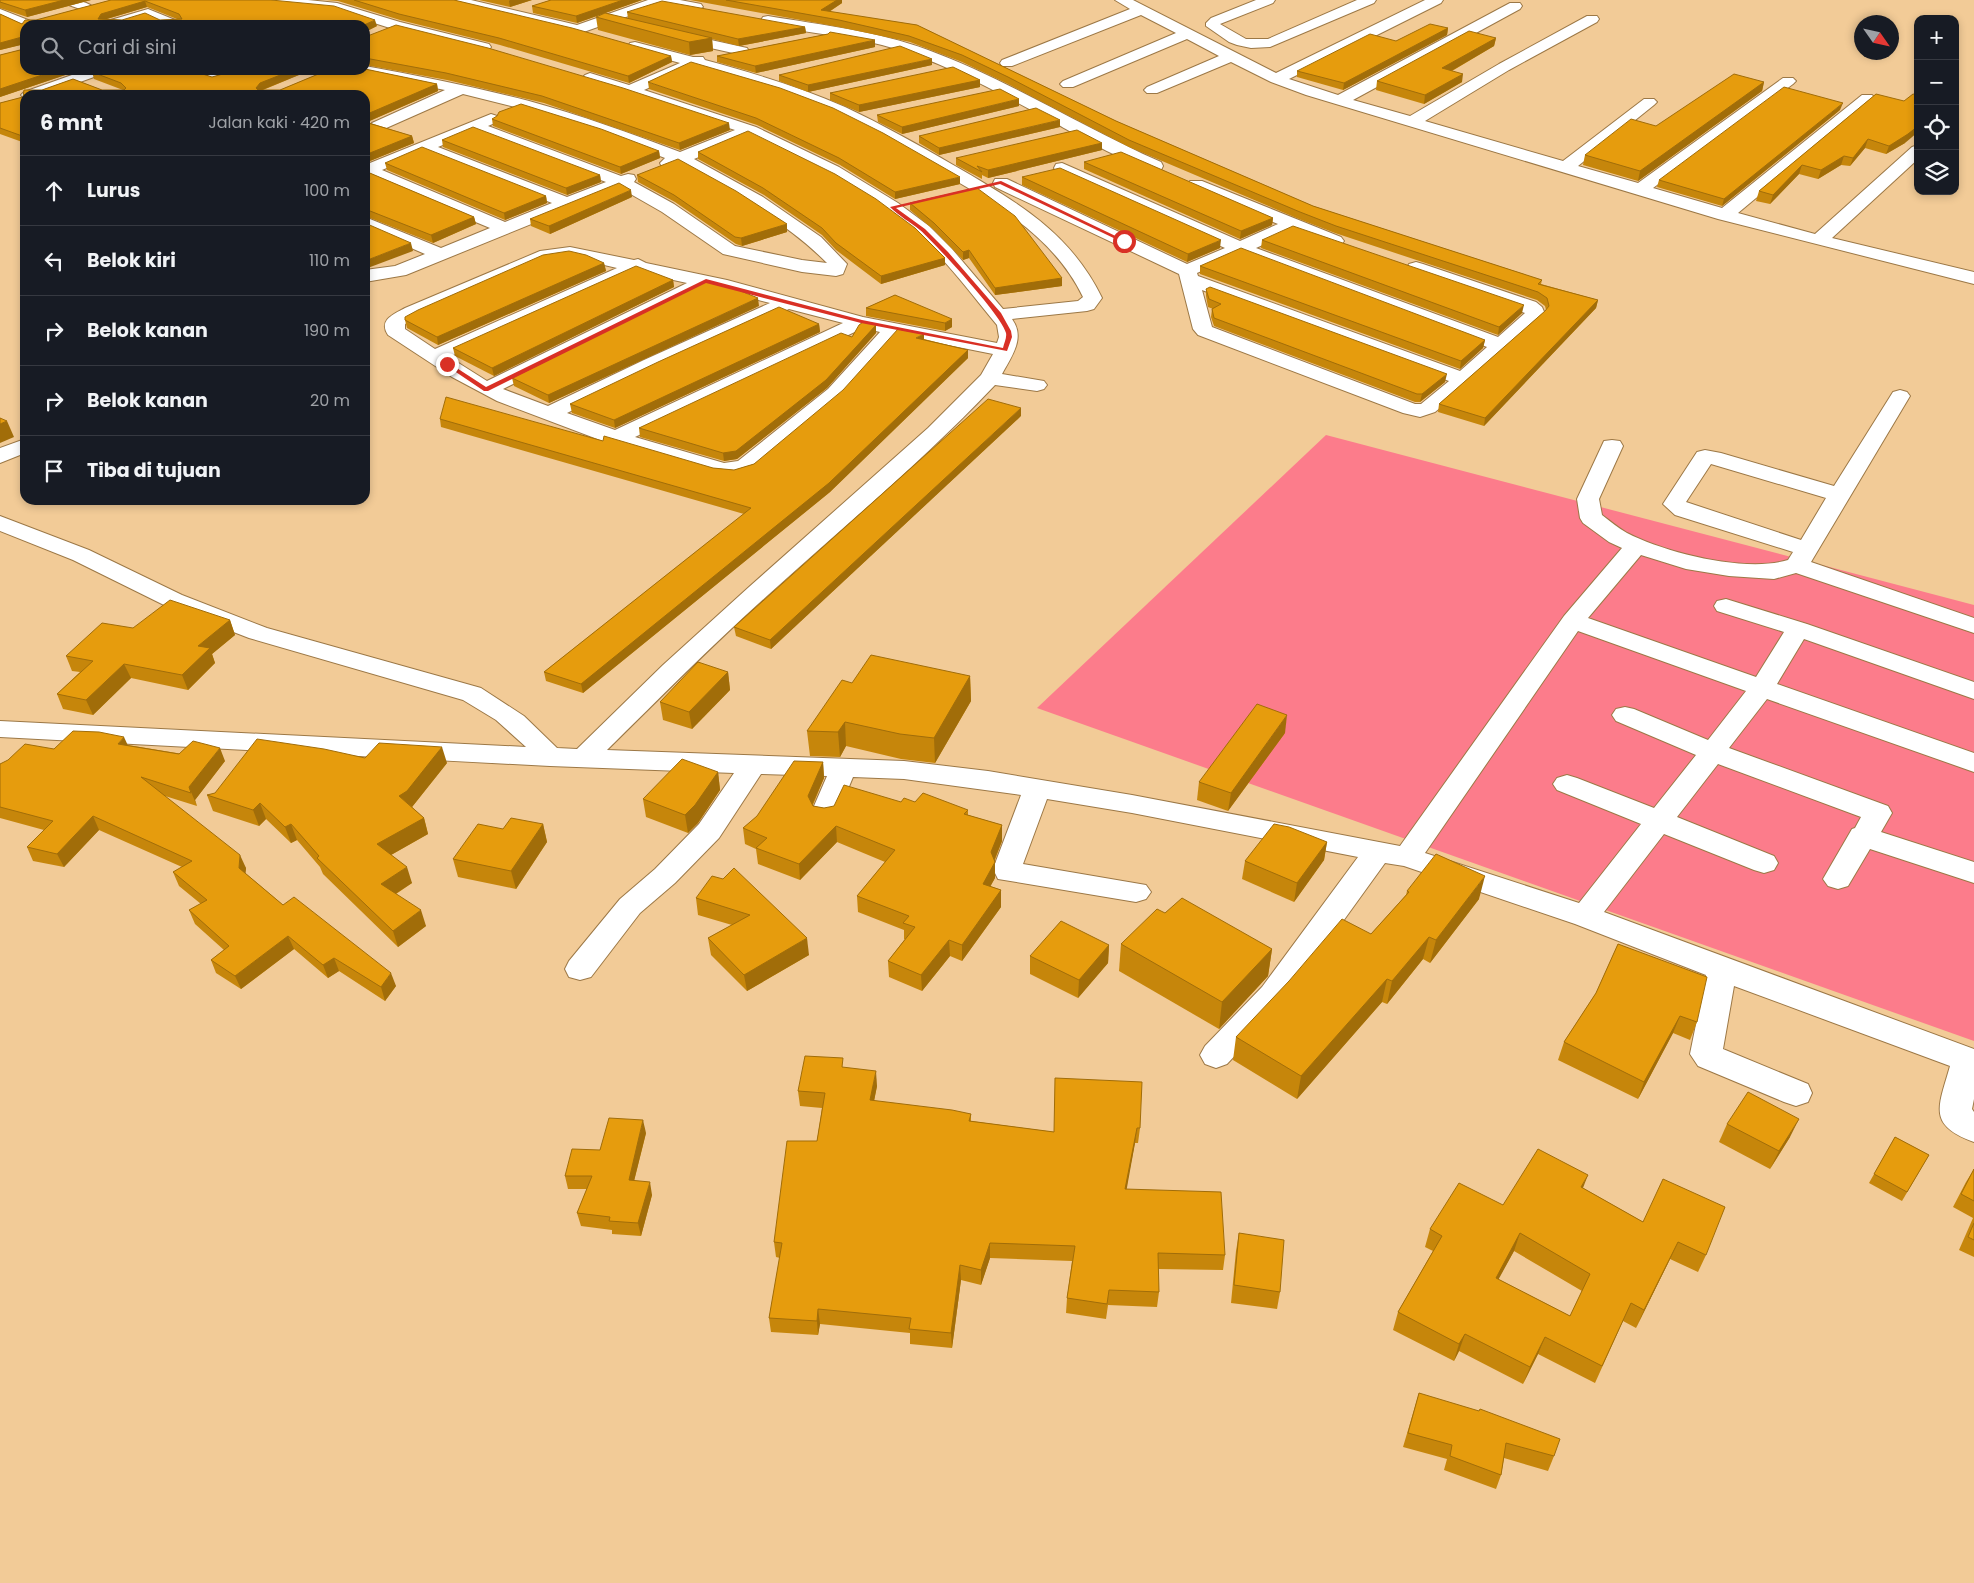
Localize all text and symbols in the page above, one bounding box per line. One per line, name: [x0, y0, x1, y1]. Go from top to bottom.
north arrow: [1854, 15, 1899, 60]
map controls: [1914, 15, 1959, 195]
button: +: [1914, 15, 1959, 60]
search box: [20, 20, 370, 75]
icon: search: [38, 34, 66, 62]
text: Cari di sini: [78, 34, 176, 61]
button: −: [1914, 60, 1959, 105]
button: locate: [1914, 105, 1959, 150]
text: 6 mnt: [40, 108, 103, 137]
text: Jalan kaki · 420 m: [208, 111, 350, 134]
button: layers: [1914, 150, 1959, 195]
icon: ahead: [40, 177, 68, 205]
text: Lurus: [87, 177, 140, 204]
text: 100 m: [304, 179, 350, 202]
route start: [1113, 230, 1136, 253]
icon: left: [40, 247, 68, 275]
text: Belok kiri: [87, 247, 176, 274]
text: 110 m: [309, 249, 350, 272]
icon: right: [40, 317, 68, 345]
text: Belok kanan: [87, 317, 208, 344]
text: 190 m: [304, 319, 350, 342]
route end: [436, 353, 459, 376]
icon: right: [40, 387, 68, 415]
text: Belok kanan: [87, 387, 208, 414]
text: 20 m: [310, 389, 350, 412]
icon: arrive: [40, 457, 68, 485]
text: Tiba di tujuan: [87, 457, 221, 484]

